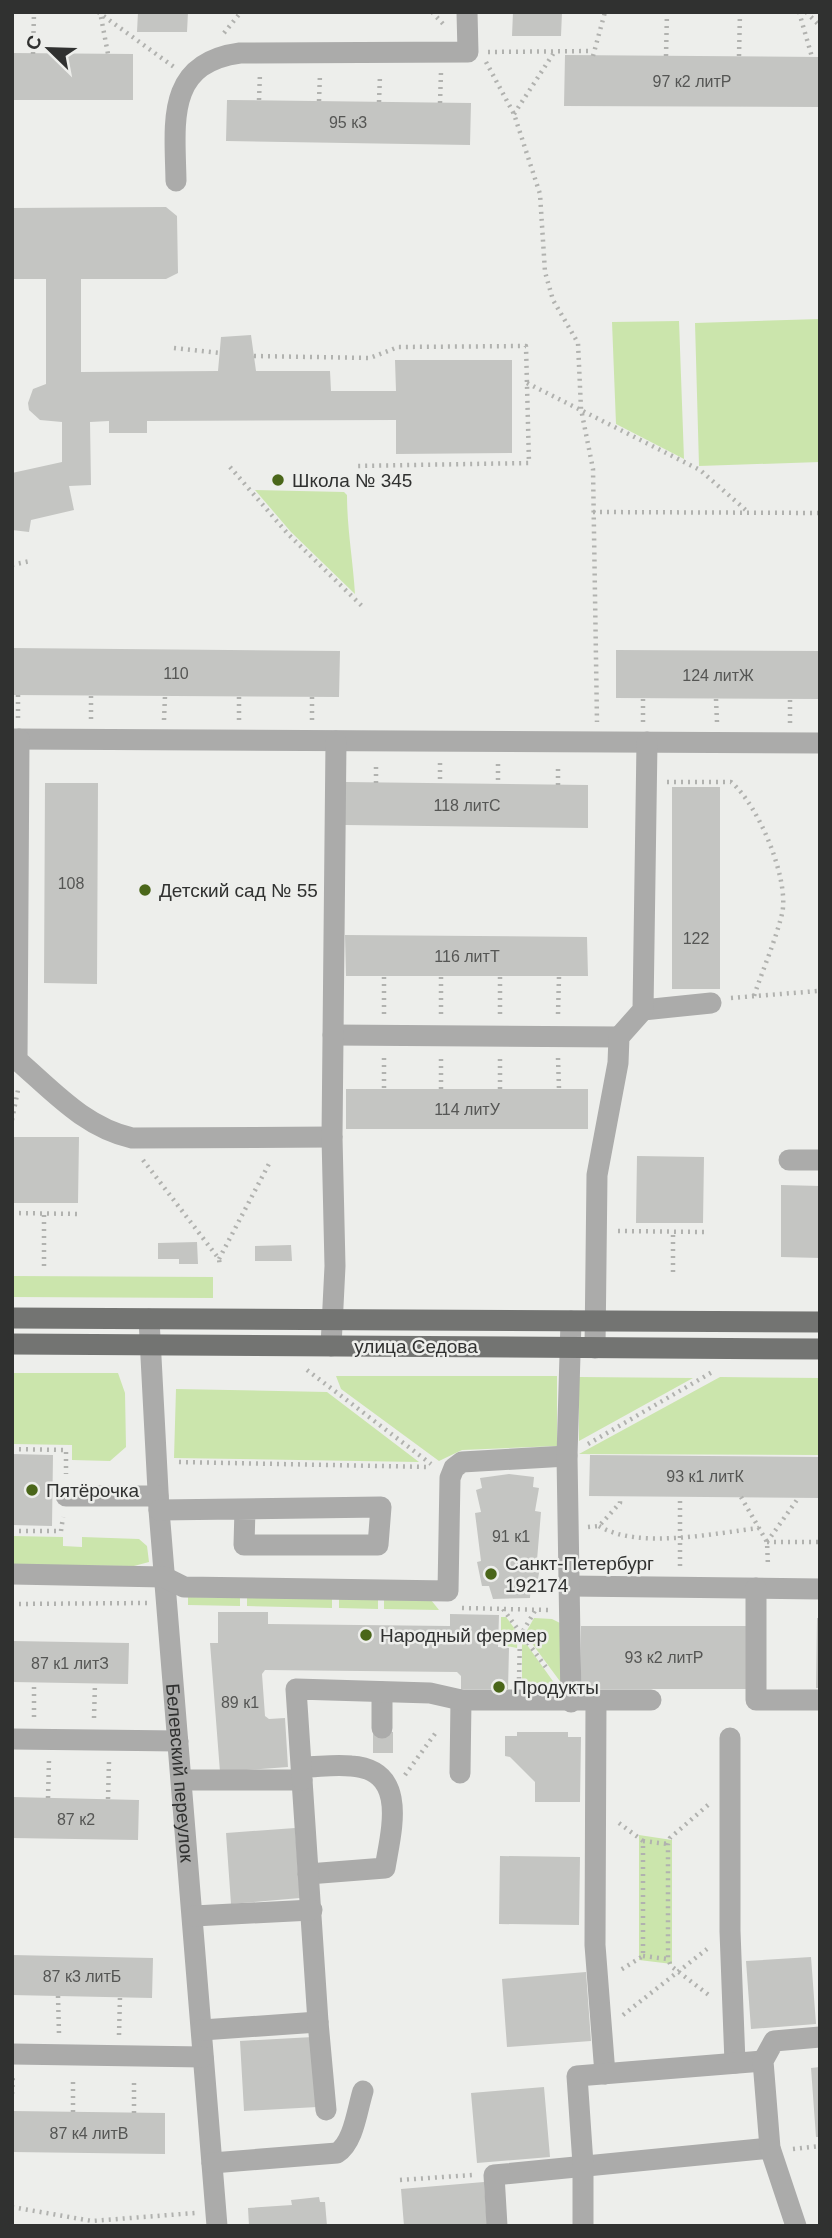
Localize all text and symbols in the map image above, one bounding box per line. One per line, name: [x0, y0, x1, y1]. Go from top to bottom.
north arrow: [14, 14, 84, 84]
text: С: [21, 32, 46, 53]
house number: 97 к2 литР: [653, 73, 731, 90]
house number: 95 к3: [329, 114, 367, 131]
place label: Школа № 345: [292, 470, 412, 491]
marker: Школа № 345: [270, 472, 286, 488]
house number: 110: [163, 665, 189, 682]
house number: 124 литЖ: [682, 667, 754, 684]
house number: 118 литС: [433, 797, 501, 814]
house number: 108: [58, 875, 84, 892]
place label: Детский сад № 55: [159, 880, 318, 901]
marker: Детский сад № 55: [137, 882, 153, 898]
house number: 122: [683, 930, 709, 947]
house number: 116 литТ: [434, 948, 500, 965]
house number: 114 литУ: [434, 1101, 501, 1118]
street label: улица Седова: [354, 1336, 478, 1357]
house number: 93 к1 литК: [666, 1468, 744, 1485]
place label: Пятёрочка: [46, 1480, 140, 1501]
marker: Пятёрочка: [24, 1482, 40, 1498]
house number: 91 к1: [492, 1528, 530, 1545]
place label: Санкт-Петербург 192174: [505, 1553, 654, 1596]
marker: Санкт-Петербург 192174: [483, 1566, 499, 1582]
place label: Народный фермер: [380, 1625, 547, 1646]
marker: Народный фермер: [358, 1627, 374, 1643]
house number: 93 к2 литР: [625, 1649, 703, 1666]
house number: 87 к1 литЗ: [31, 1655, 109, 1672]
place label: Продукты: [513, 1677, 599, 1698]
marker: Продукты: [491, 1679, 507, 1695]
street label: Белевский переулок: [163, 1683, 198, 1864]
house number: 89 к1: [221, 1694, 259, 1711]
house number: 87 к2: [57, 1811, 95, 1828]
house number: 87 к3 литБ: [43, 1968, 121, 1985]
house number: 87 к4 литВ: [50, 2125, 128, 2142]

